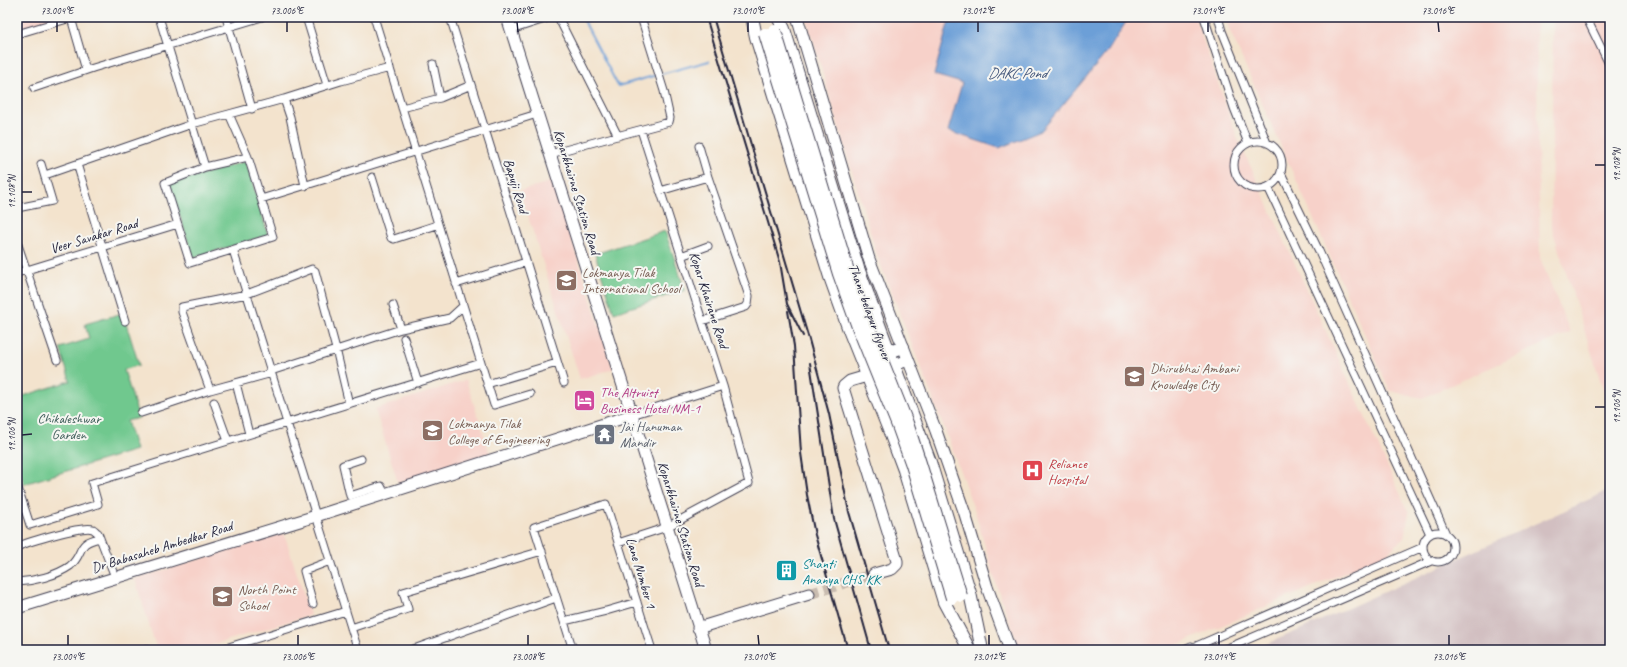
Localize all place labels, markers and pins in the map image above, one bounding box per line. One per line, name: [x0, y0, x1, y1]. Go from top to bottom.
place label: Lokmanya Tilak International School: [582, 264, 683, 297]
school or university icon: Lokmanya Tilak International School: [553, 267, 579, 293]
place label: Dhirubhai Ambani Knowledge City: [1150, 360, 1240, 393]
school or university icon: Dhirubhai Ambani Knowledge City: [1122, 363, 1148, 389]
place label: The Altruist Business Hotel NM-1: [600, 384, 701, 417]
hotel icon: The Altruist Business Hotel NM-1: [572, 387, 598, 413]
place label: Lokmanya Tilak College of Engineering: [448, 415, 551, 448]
school or university icon: Lokmanya Tilak College of Engineering: [419, 418, 445, 444]
place label: Jai Hanuman Mandir: [619, 418, 682, 451]
temple icon: Jai Hanuman Mandir: [591, 421, 617, 447]
place label: Reliance Hospital: [1048, 455, 1089, 488]
hospital icon: Reliance Hospital: [1020, 458, 1046, 484]
place label: Shanti Ananya CHS KK: [802, 555, 883, 588]
building icon: Shanti Ananya CHS KK: [773, 558, 799, 584]
place label: North Point School: [238, 581, 297, 614]
school or university icon: North Point School: [209, 584, 235, 610]

